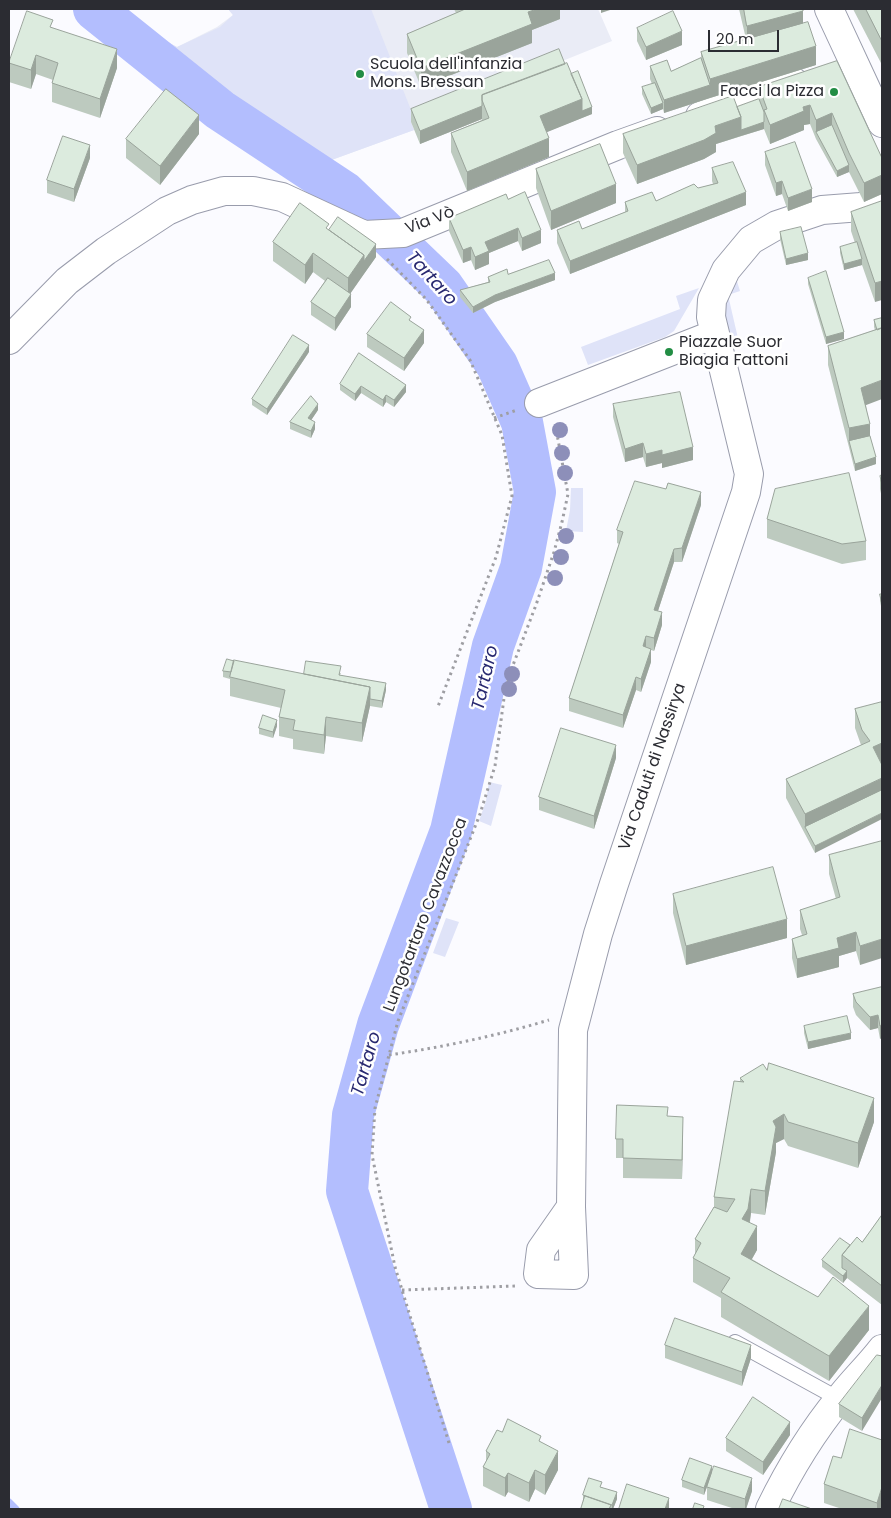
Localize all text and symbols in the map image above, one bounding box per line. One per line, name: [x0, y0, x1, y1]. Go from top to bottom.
scale bar: [711, 20, 782, 52]
text: 20 m: [716, 28, 754, 49]
place label: Scuola dell'infanzia Mons. Bressan: [370, 55, 522, 93]
marker: Scuola dell'infanzia Mons. Bressan: [354, 68, 366, 80]
place label: Facci la Pizza: [720, 82, 824, 102]
marker: Facci la Pizza: [828, 86, 840, 98]
street label: Via Vò: [403, 203, 457, 239]
water label: Tartaro: [401, 247, 461, 311]
place label: Piazzale Suor Biagia Fattoni: [679, 333, 788, 371]
marker: Piazzale Suor Biagia Fattoni: [663, 346, 675, 358]
water label: Tartaro: [468, 644, 504, 712]
street label: Via Caduti di Nassirya: [615, 681, 691, 853]
street label: Lungotartaro Cavazzocca: [380, 815, 472, 1015]
water label: Tartaro: [348, 1030, 386, 1098]

